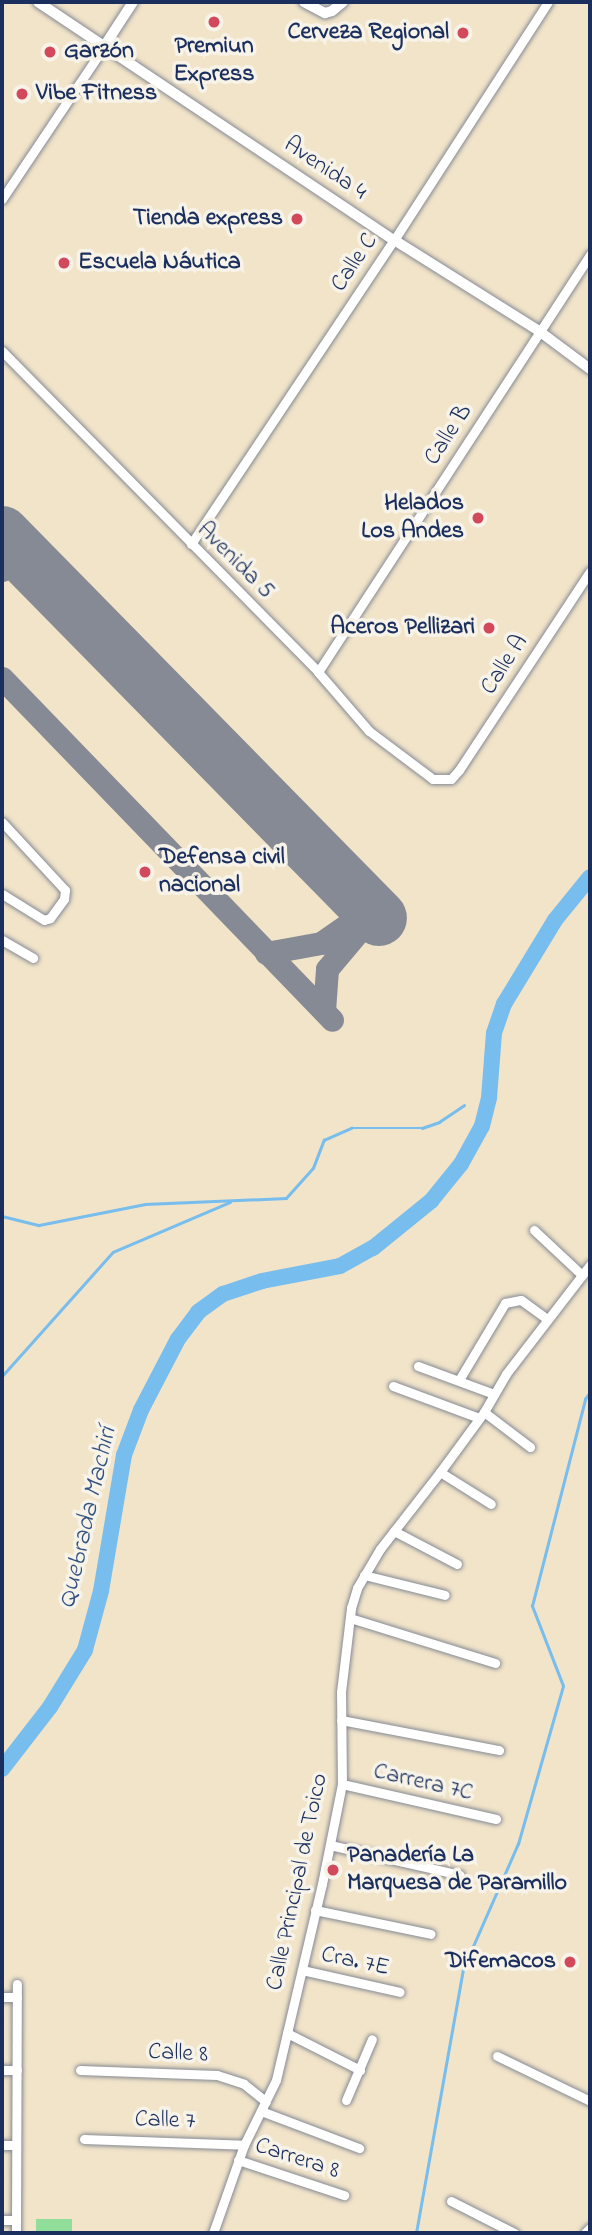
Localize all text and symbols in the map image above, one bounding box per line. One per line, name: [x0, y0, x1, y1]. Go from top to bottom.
marker: Premiun Express: [206, 14, 222, 30]
place label: Cerveza Regional: [287, 19, 449, 47]
marker: Cerveza Regional: [455, 25, 471, 41]
place label: Premiun Express: [174, 33, 254, 89]
place label: Garzón: [64, 38, 134, 66]
marker: Garzón: [42, 44, 58, 60]
place label: Vibe Fitness: [36, 80, 157, 108]
marker: Vibe Fitness: [14, 86, 30, 102]
street label: Avenida 4: [278, 131, 372, 207]
place label: Tienda express: [133, 205, 283, 233]
marker: Tienda express: [289, 211, 305, 227]
street label: Calle C: [325, 228, 385, 298]
place label: Escuela Náutica: [78, 249, 241, 277]
marker: Escuela Náutica: [56, 255, 72, 271]
street label: Calle B: [419, 399, 479, 471]
place label: Helados Los Andes: [361, 490, 464, 546]
marker: Helados Los Andes: [470, 510, 486, 526]
street label: Avenida 5: [190, 516, 280, 606]
place label: Aceros Pellizari: [330, 614, 475, 642]
marker: Aceros Pellizari: [481, 620, 497, 636]
street label: Calle A: [475, 630, 535, 700]
place label: Defensa civil nacional: [159, 844, 285, 900]
marker: Defensa civil nacional: [137, 864, 153, 880]
water label: Quebrada Machirí: [53, 1424, 125, 1612]
street label: Carrera 7C: [370, 1758, 476, 1808]
street label: Calle Principal de Toico: [261, 1771, 335, 1993]
place label: Panadería La Marquesa de Paramillo: [347, 1842, 567, 1898]
marker: Panadería La Marquesa de Paramillo: [325, 1862, 341, 1878]
street label: Cra. 7E: [318, 1941, 392, 1983]
place label: Difemacos: [445, 1948, 556, 1976]
marker: Difemacos: [562, 1954, 578, 1970]
street label: Calle 8: [147, 2038, 209, 2070]
street label: Calle 7: [134, 2106, 196, 2136]
street label: Carrera 8: [251, 2132, 343, 2186]

